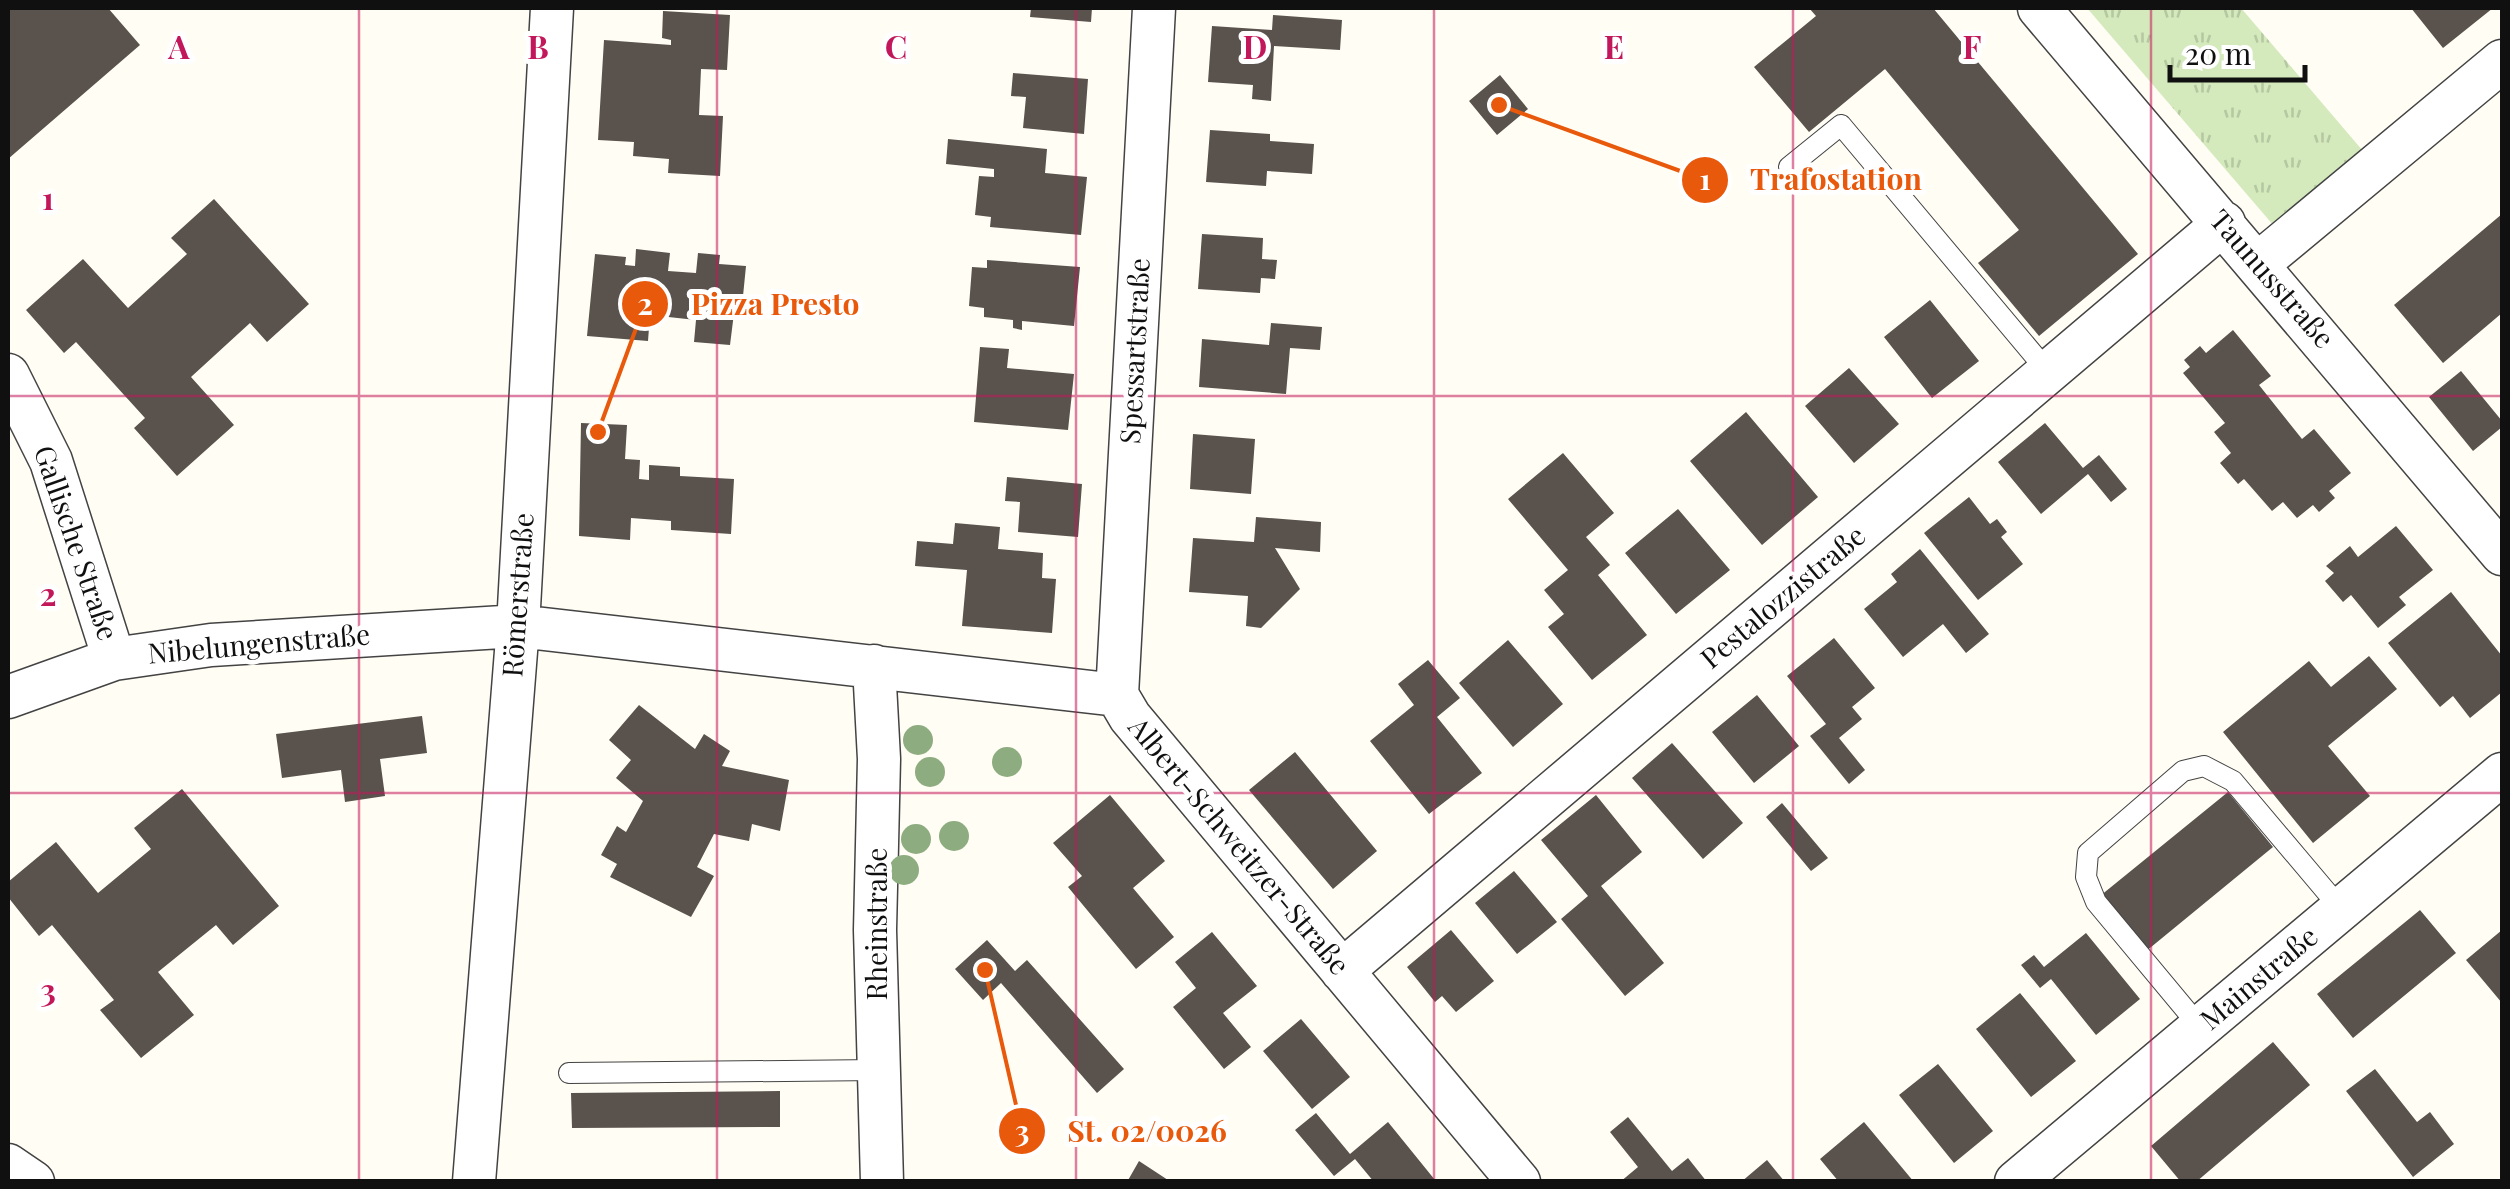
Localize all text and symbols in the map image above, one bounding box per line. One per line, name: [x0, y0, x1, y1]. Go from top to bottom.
scale bar: [2170, 20, 2305, 82]
text: A: [167, 24, 190, 67]
text: B: [527, 24, 549, 67]
text: C: [885, 24, 907, 67]
text: D: [1243, 24, 1267, 67]
text: E: [1604, 24, 1624, 67]
text: F: [1963, 24, 1982, 67]
text: 20 m: [2185, 33, 2252, 73]
callout: Trafostation: [1680, 150, 1942, 210]
text: 1: [1699, 158, 1711, 198]
text: Trafostation: [1750, 158, 1923, 198]
text: 1: [42, 175, 54, 218]
street label: Taunusstraße: [2203, 201, 2344, 355]
street label: Spessartstraße: [1110, 257, 1157, 445]
callout: Pizza Presto: [620, 274, 879, 334]
text: 2: [637, 283, 653, 323]
text: Pizza Presto: [691, 283, 859, 323]
street label: Gallische Straße: [27, 440, 128, 645]
street label: Römerstraße: [492, 512, 541, 678]
street label: Pestalozzistraße: [1692, 516, 1872, 676]
text: 2: [40, 571, 56, 614]
street label: Nibelungenstraße: [146, 614, 372, 671]
street label: Albert-Schweitzer-Straße: [1121, 708, 1359, 982]
street label: Rheinstraße: [857, 847, 894, 1001]
street label: Mainstraße: [2192, 917, 2324, 1037]
text: 3: [40, 967, 56, 1010]
callout: St. 02/0026: [997, 1101, 1247, 1161]
text: 3: [1015, 1110, 1029, 1150]
text: St. 02/0026: [1067, 1110, 1227, 1150]

